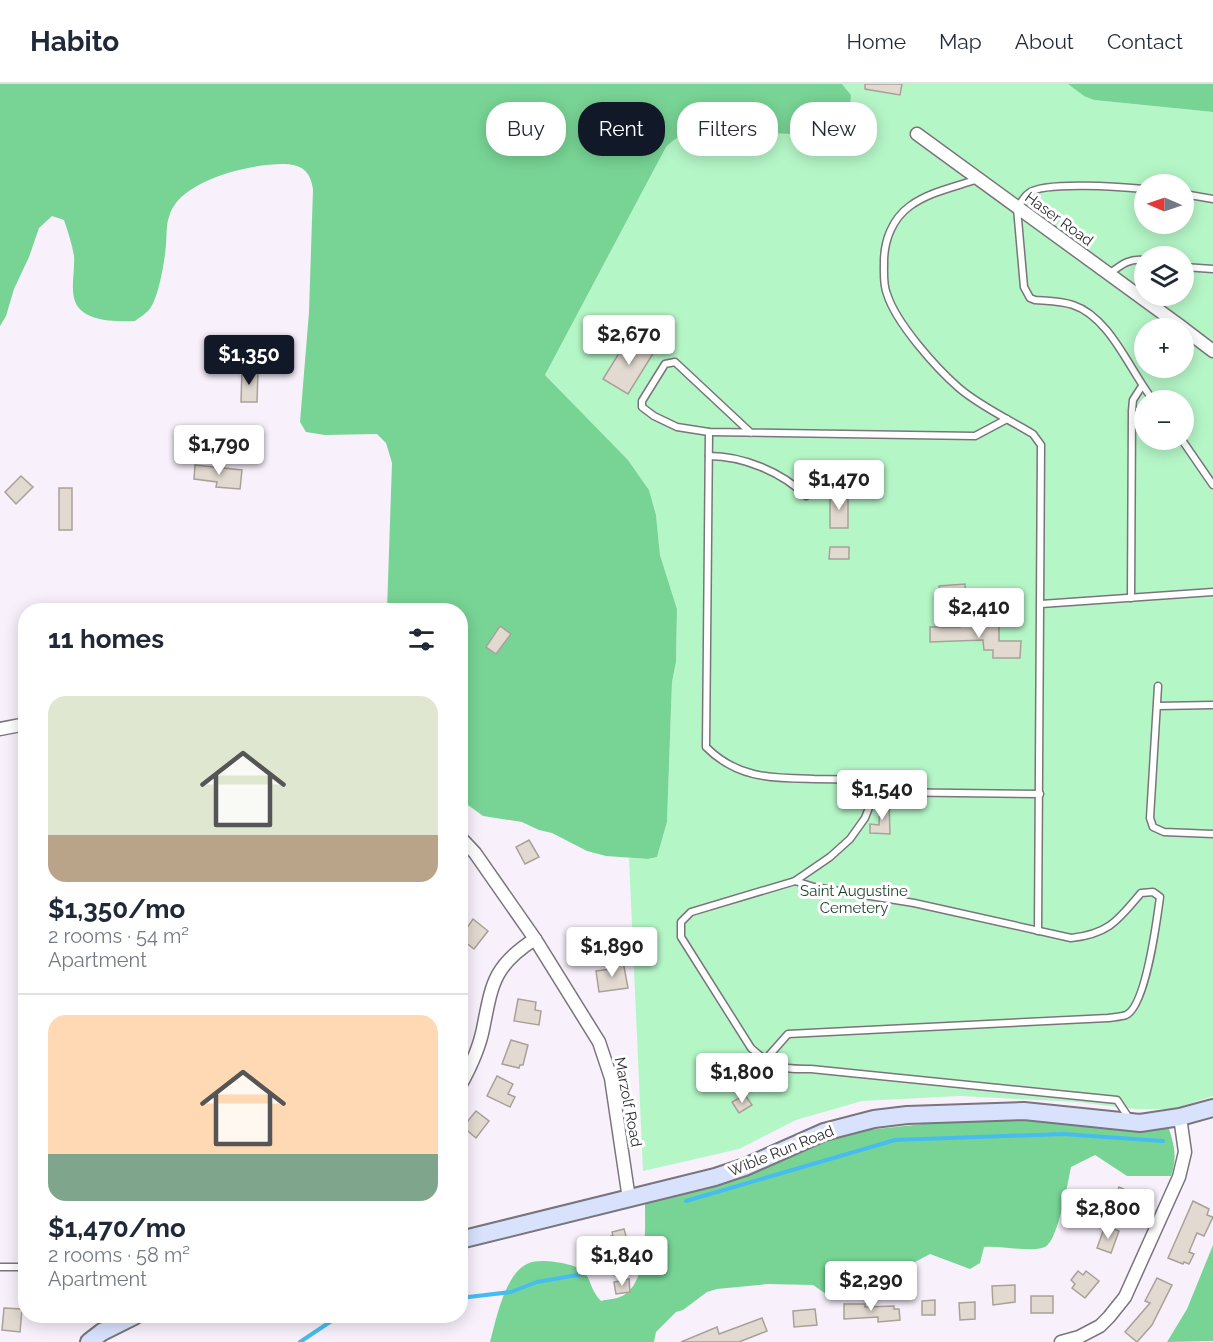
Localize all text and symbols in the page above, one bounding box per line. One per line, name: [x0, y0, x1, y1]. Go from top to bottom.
text: Habito: [30, 25, 119, 58]
text: Home: [847, 29, 906, 54]
text: Map: [939, 29, 982, 54]
text: About: [1015, 29, 1074, 54]
text: Contact: [1107, 29, 1183, 54]
chip: Buy: [486, 102, 566, 156]
chip: Rent: [578, 102, 665, 156]
chip: Filters: [677, 102, 778, 156]
chip: New: [790, 102, 877, 156]
north arrow: [1134, 174, 1194, 234]
map controls: [1134, 174, 1194, 450]
street label: Haser Road: [1021, 188, 1097, 250]
button: layers: [1134, 246, 1194, 306]
pin: $2,670: [580, 315, 678, 366]
button: +: [1134, 318, 1194, 378]
text: $2,670: [597, 322, 661, 346]
pin: $1,350: [200, 335, 298, 386]
text: $1,350: [218, 342, 280, 366]
button: −: [1134, 390, 1194, 450]
pin: $1,790: [170, 425, 268, 476]
text: $1,790: [188, 432, 250, 456]
pin: $1,470: [790, 460, 888, 511]
text: $1,470: [808, 467, 870, 491]
pin: $2,410: [930, 588, 1028, 639]
text: $2,410: [948, 595, 1010, 619]
icon: filters: [405, 623, 438, 656]
text: 11 homes: [48, 624, 164, 654]
icon: home: [189, 735, 297, 843]
pin: $1,540: [833, 770, 931, 821]
text: $1,540: [851, 777, 913, 801]
park label: Saint Augustine Cemetery: [800, 882, 908, 917]
text: $1,350/mo: [48, 894, 185, 924]
text: 2 rooms · 54 m²: [48, 924, 189, 948]
pin: $1,890: [563, 927, 661, 978]
text: $1,890: [580, 934, 644, 958]
text: Apartment: [48, 948, 147, 972]
pin: $1,800: [693, 1053, 791, 1104]
icon: home: [189, 1054, 297, 1162]
street label: Marzolf Road: [610, 1056, 646, 1148]
text: $1,800: [710, 1060, 774, 1084]
street label: Wible Run Road: [726, 1122, 836, 1180]
pin: $2,800: [1059, 1189, 1157, 1240]
text: $2,800: [1075, 1196, 1141, 1220]
text: $1,470/mo: [48, 1213, 186, 1243]
pin: $1,840: [573, 1236, 671, 1287]
text: 2 rooms · 58 m²: [48, 1243, 190, 1267]
text: $1,840: [591, 1243, 653, 1267]
pin: $2,290: [822, 1261, 920, 1312]
text: Apartment: [48, 1267, 147, 1291]
text: $2,290: [839, 1268, 903, 1292]

